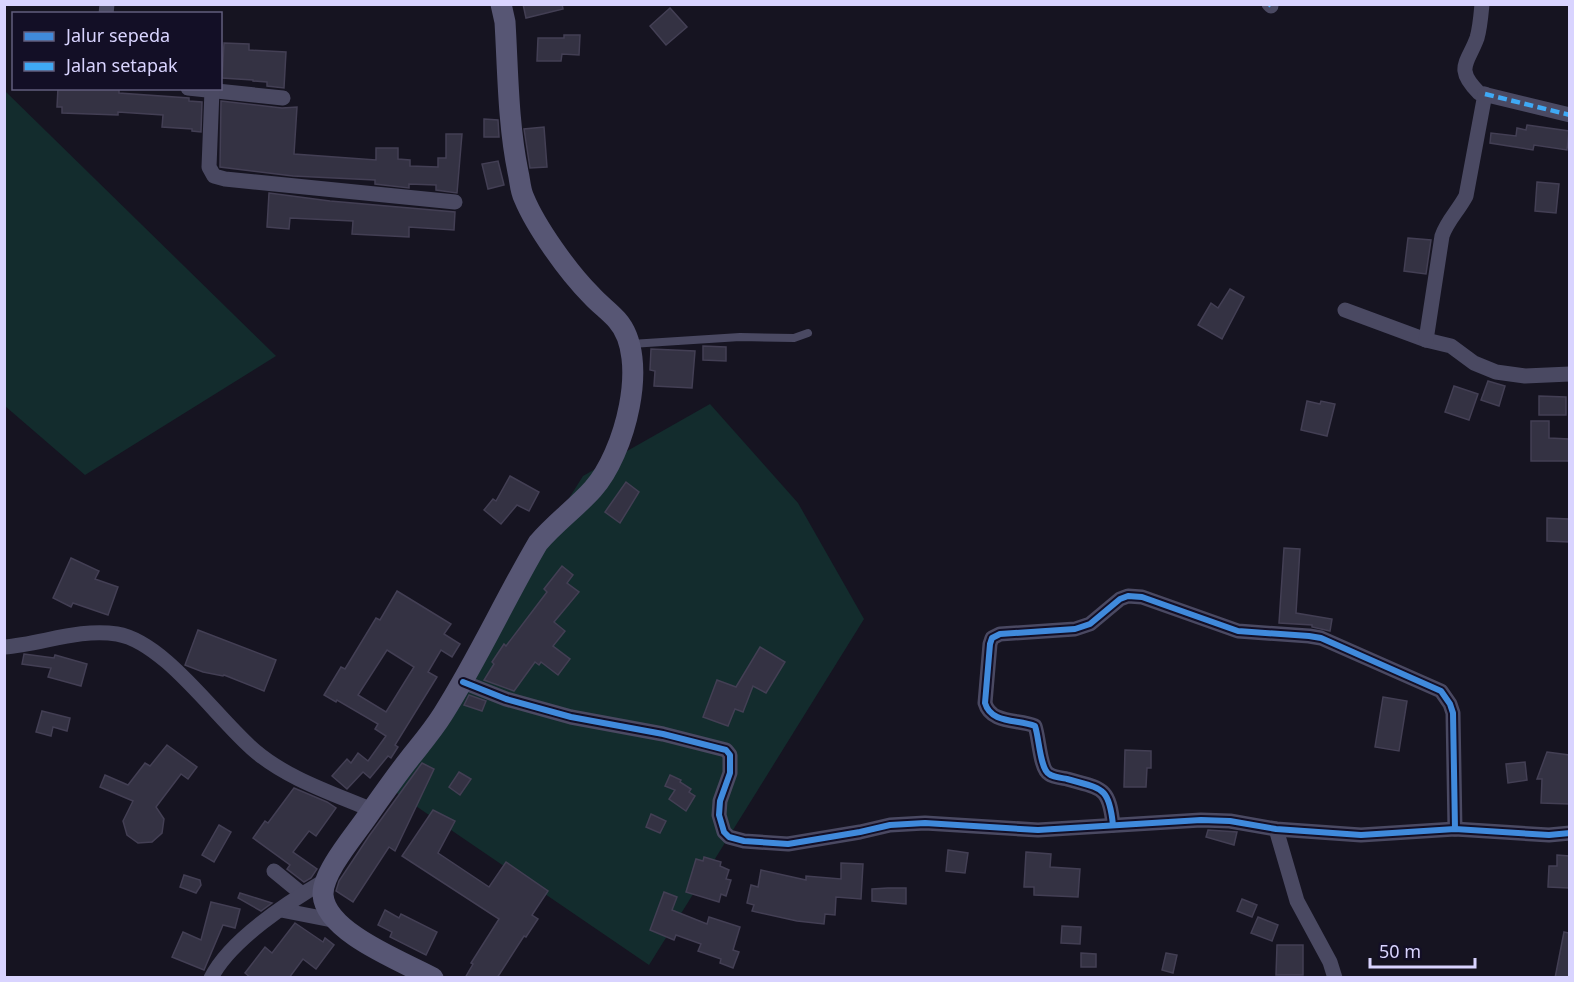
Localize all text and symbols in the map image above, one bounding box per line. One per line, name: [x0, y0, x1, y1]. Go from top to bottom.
legend: [12, 12, 222, 90]
text: Jalur sepeda: [64, 23, 170, 47]
text: Jalan setapak: [64, 53, 178, 77]
scale bar: [1370, 931, 1475, 969]
text: 50 m: [1379, 939, 1421, 963]

